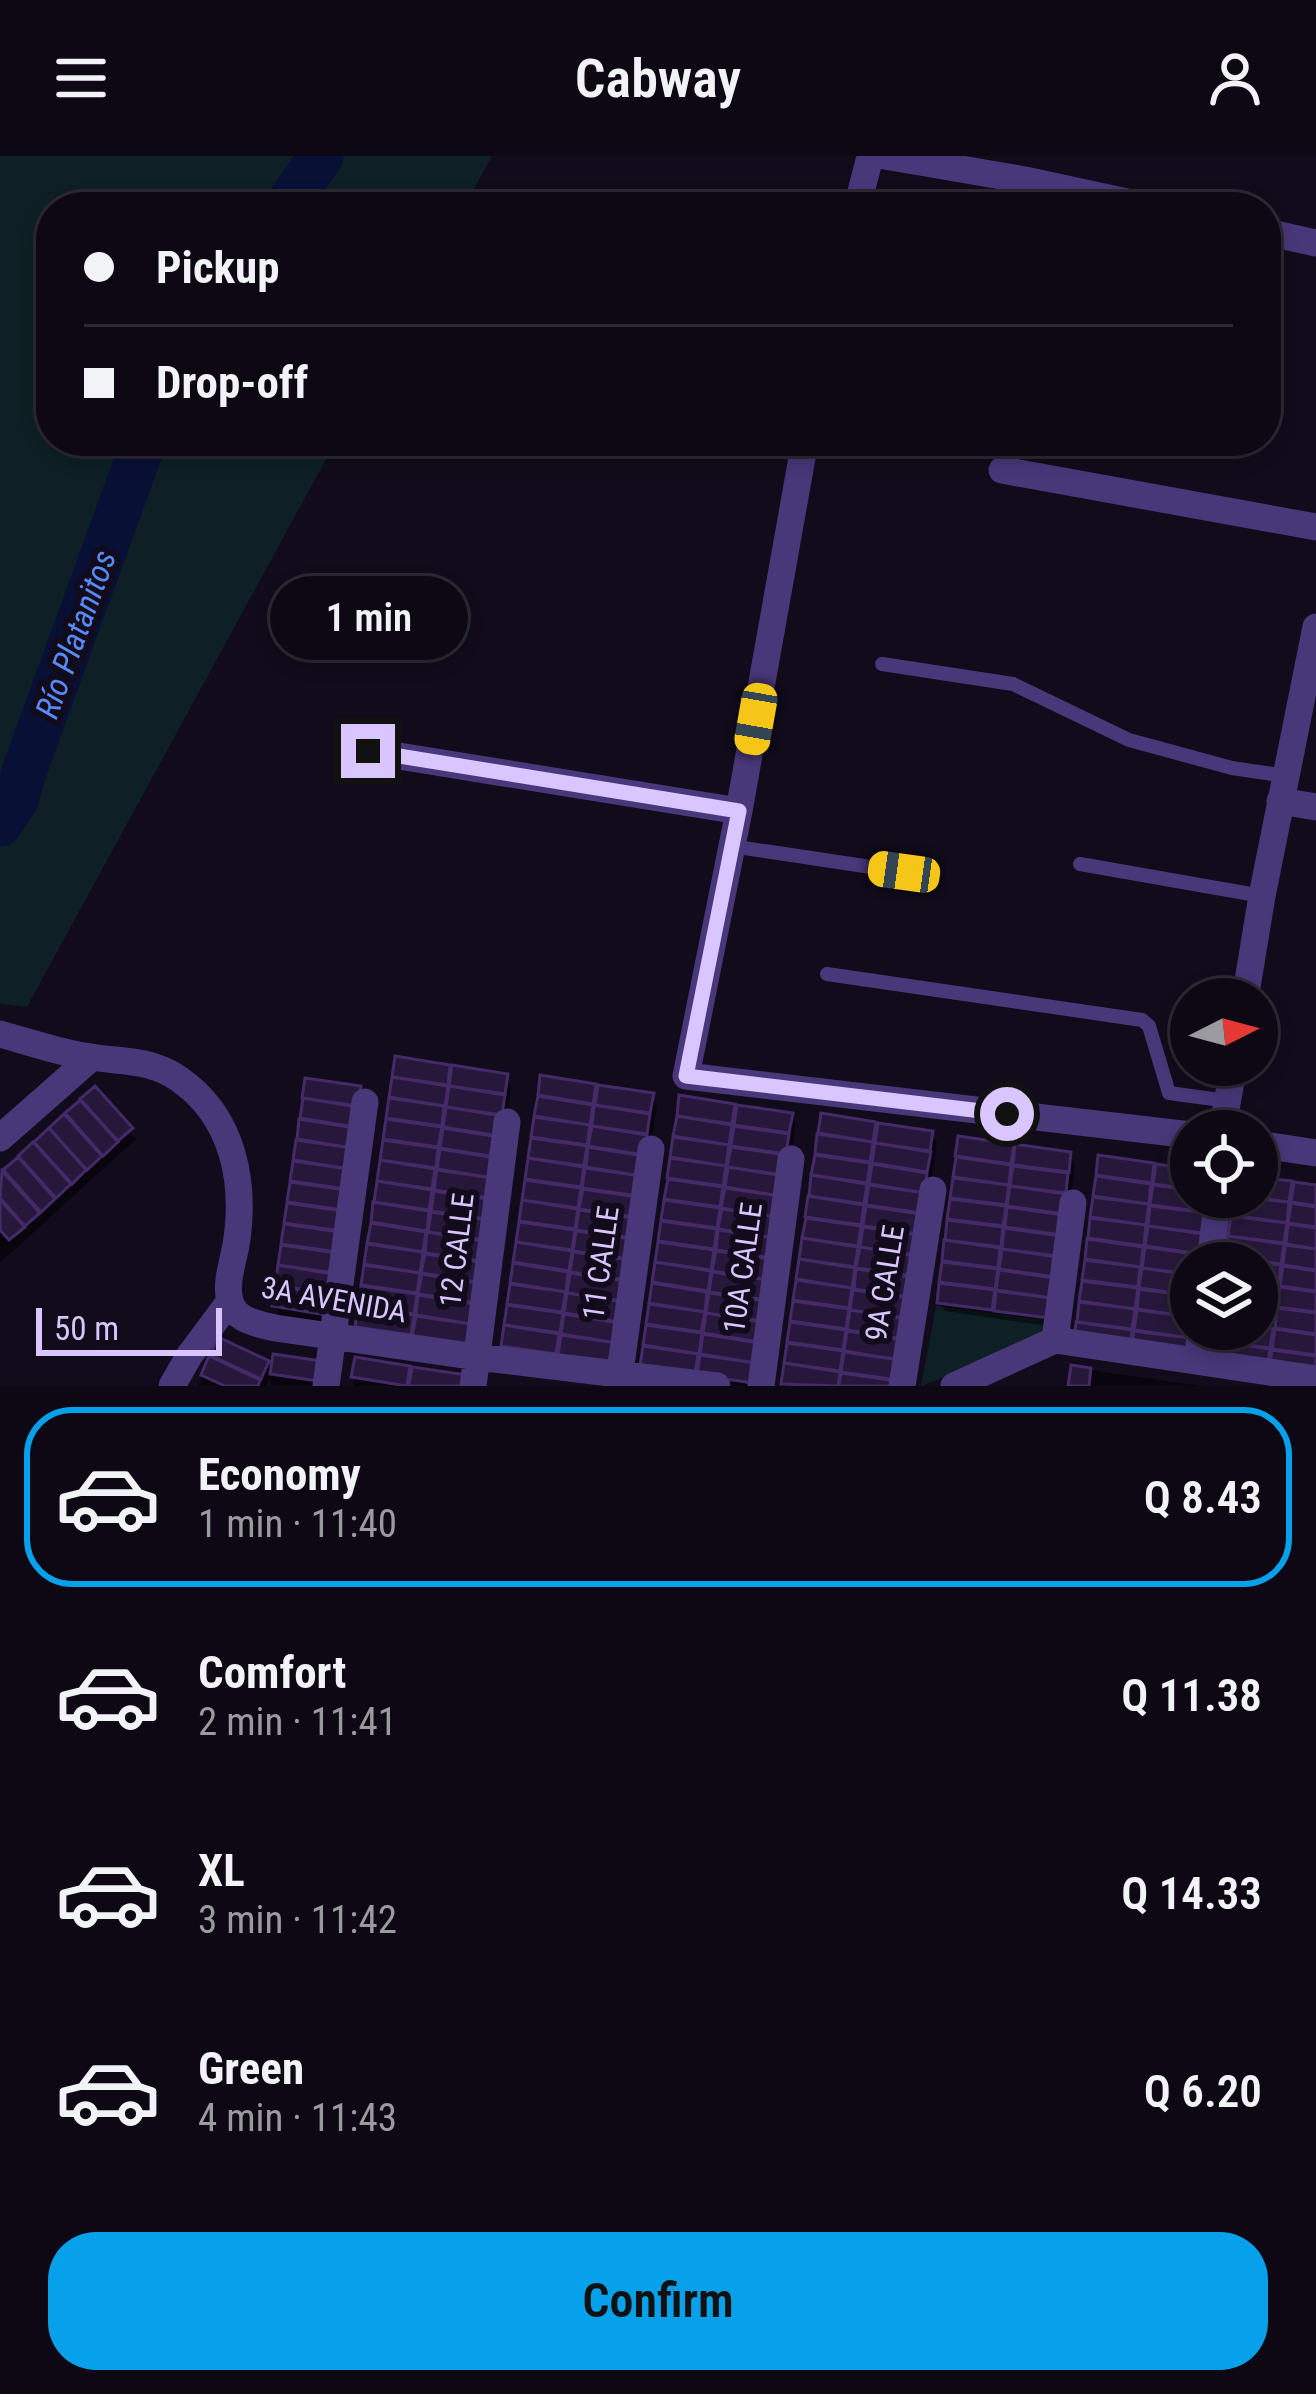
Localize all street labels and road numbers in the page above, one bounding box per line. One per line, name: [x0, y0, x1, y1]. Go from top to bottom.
street label: 12 CALLE: [432, 1191, 481, 1309]
street label: 10A CALLE: [716, 1200, 769, 1336]
street label: 11 CALLE: [575, 1204, 626, 1322]
street label: 9A CALLE: [858, 1223, 911, 1343]
street label: 3A AVENIDA: [259, 1270, 409, 1330]

